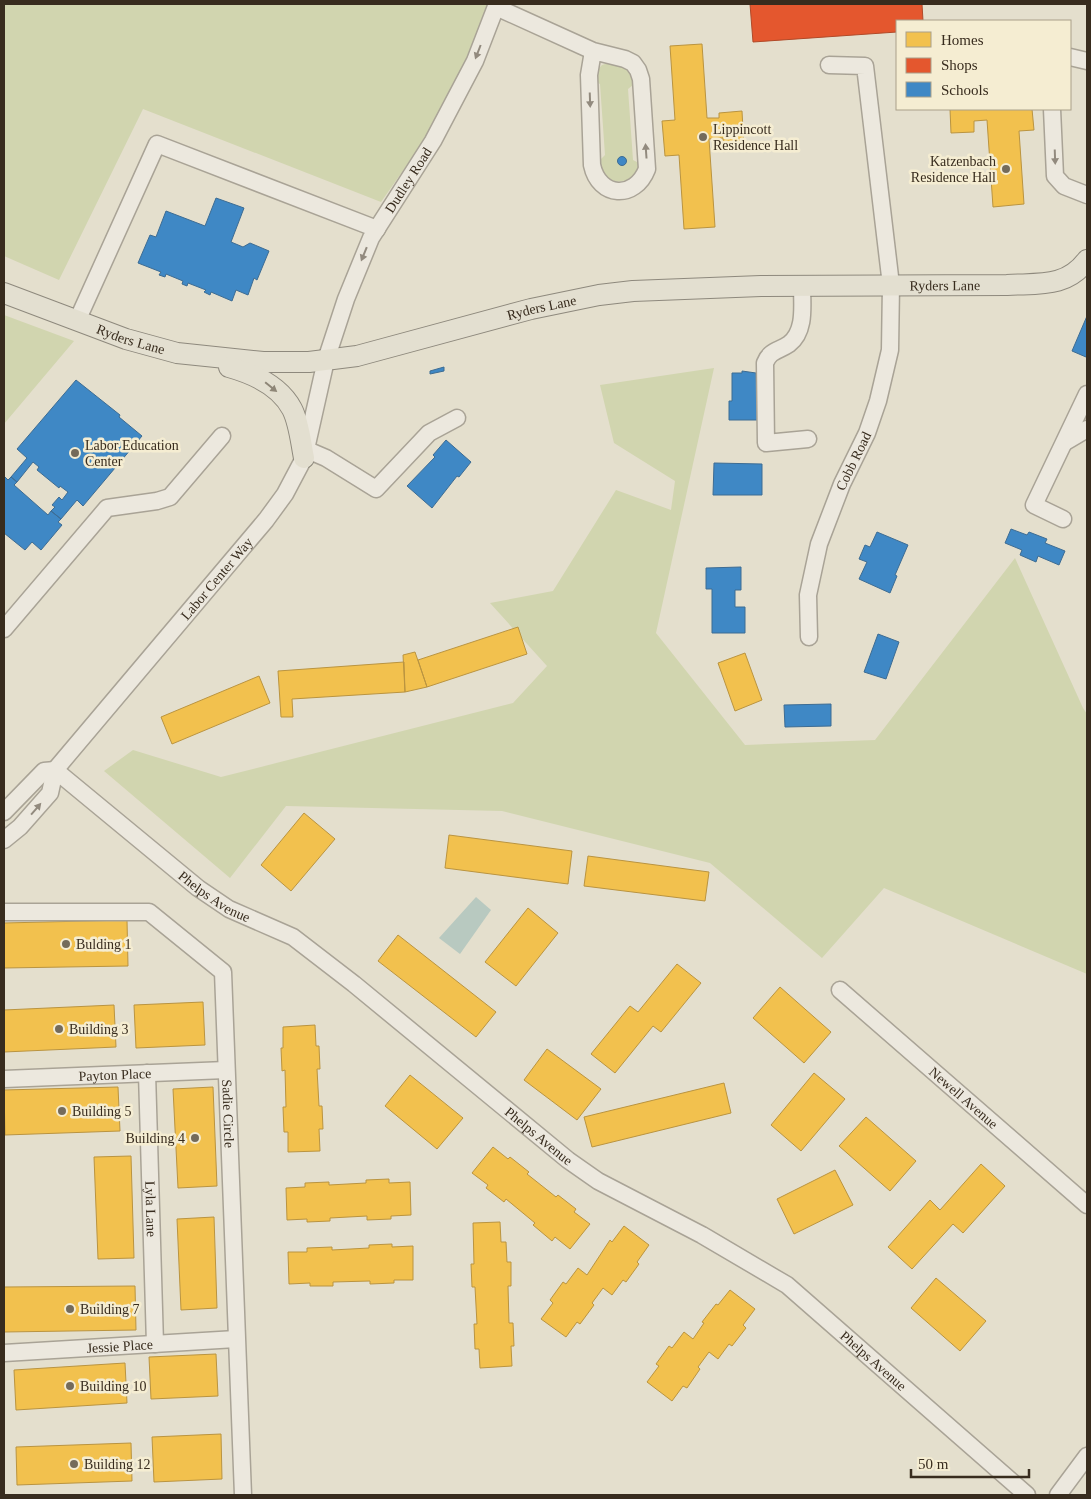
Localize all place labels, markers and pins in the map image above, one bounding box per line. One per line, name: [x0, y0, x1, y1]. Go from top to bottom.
place label: Lippincott Residence Hall: [713, 122, 798, 153]
marker: Lippincott Residence Hall: [697, 131, 709, 143]
place label: Katzenbach Residence Hall: [911, 154, 996, 185]
marker: Katzenbach Residence Hall: [1000, 163, 1012, 175]
place label: Labor Education Center: [85, 438, 179, 469]
marker: Labor Education Center: [69, 447, 81, 459]
place label: Bulding 1: [76, 937, 132, 952]
marker: Bulding 1: [60, 938, 72, 950]
place label: Building 3: [69, 1022, 129, 1037]
marker: Building 3: [53, 1023, 65, 1035]
place label: Building 5: [72, 1104, 132, 1119]
marker: Building 5: [56, 1105, 68, 1117]
place label: Building 4: [125, 1131, 185, 1146]
marker: Building 4: [189, 1132, 201, 1144]
place label: Building 7: [80, 1302, 140, 1317]
marker: Building 7: [64, 1303, 76, 1315]
place label: Building 10: [80, 1379, 147, 1394]
marker: Building 10: [64, 1380, 76, 1392]
place label: Building 12: [84, 1457, 151, 1472]
marker: Building 12: [68, 1458, 80, 1470]

